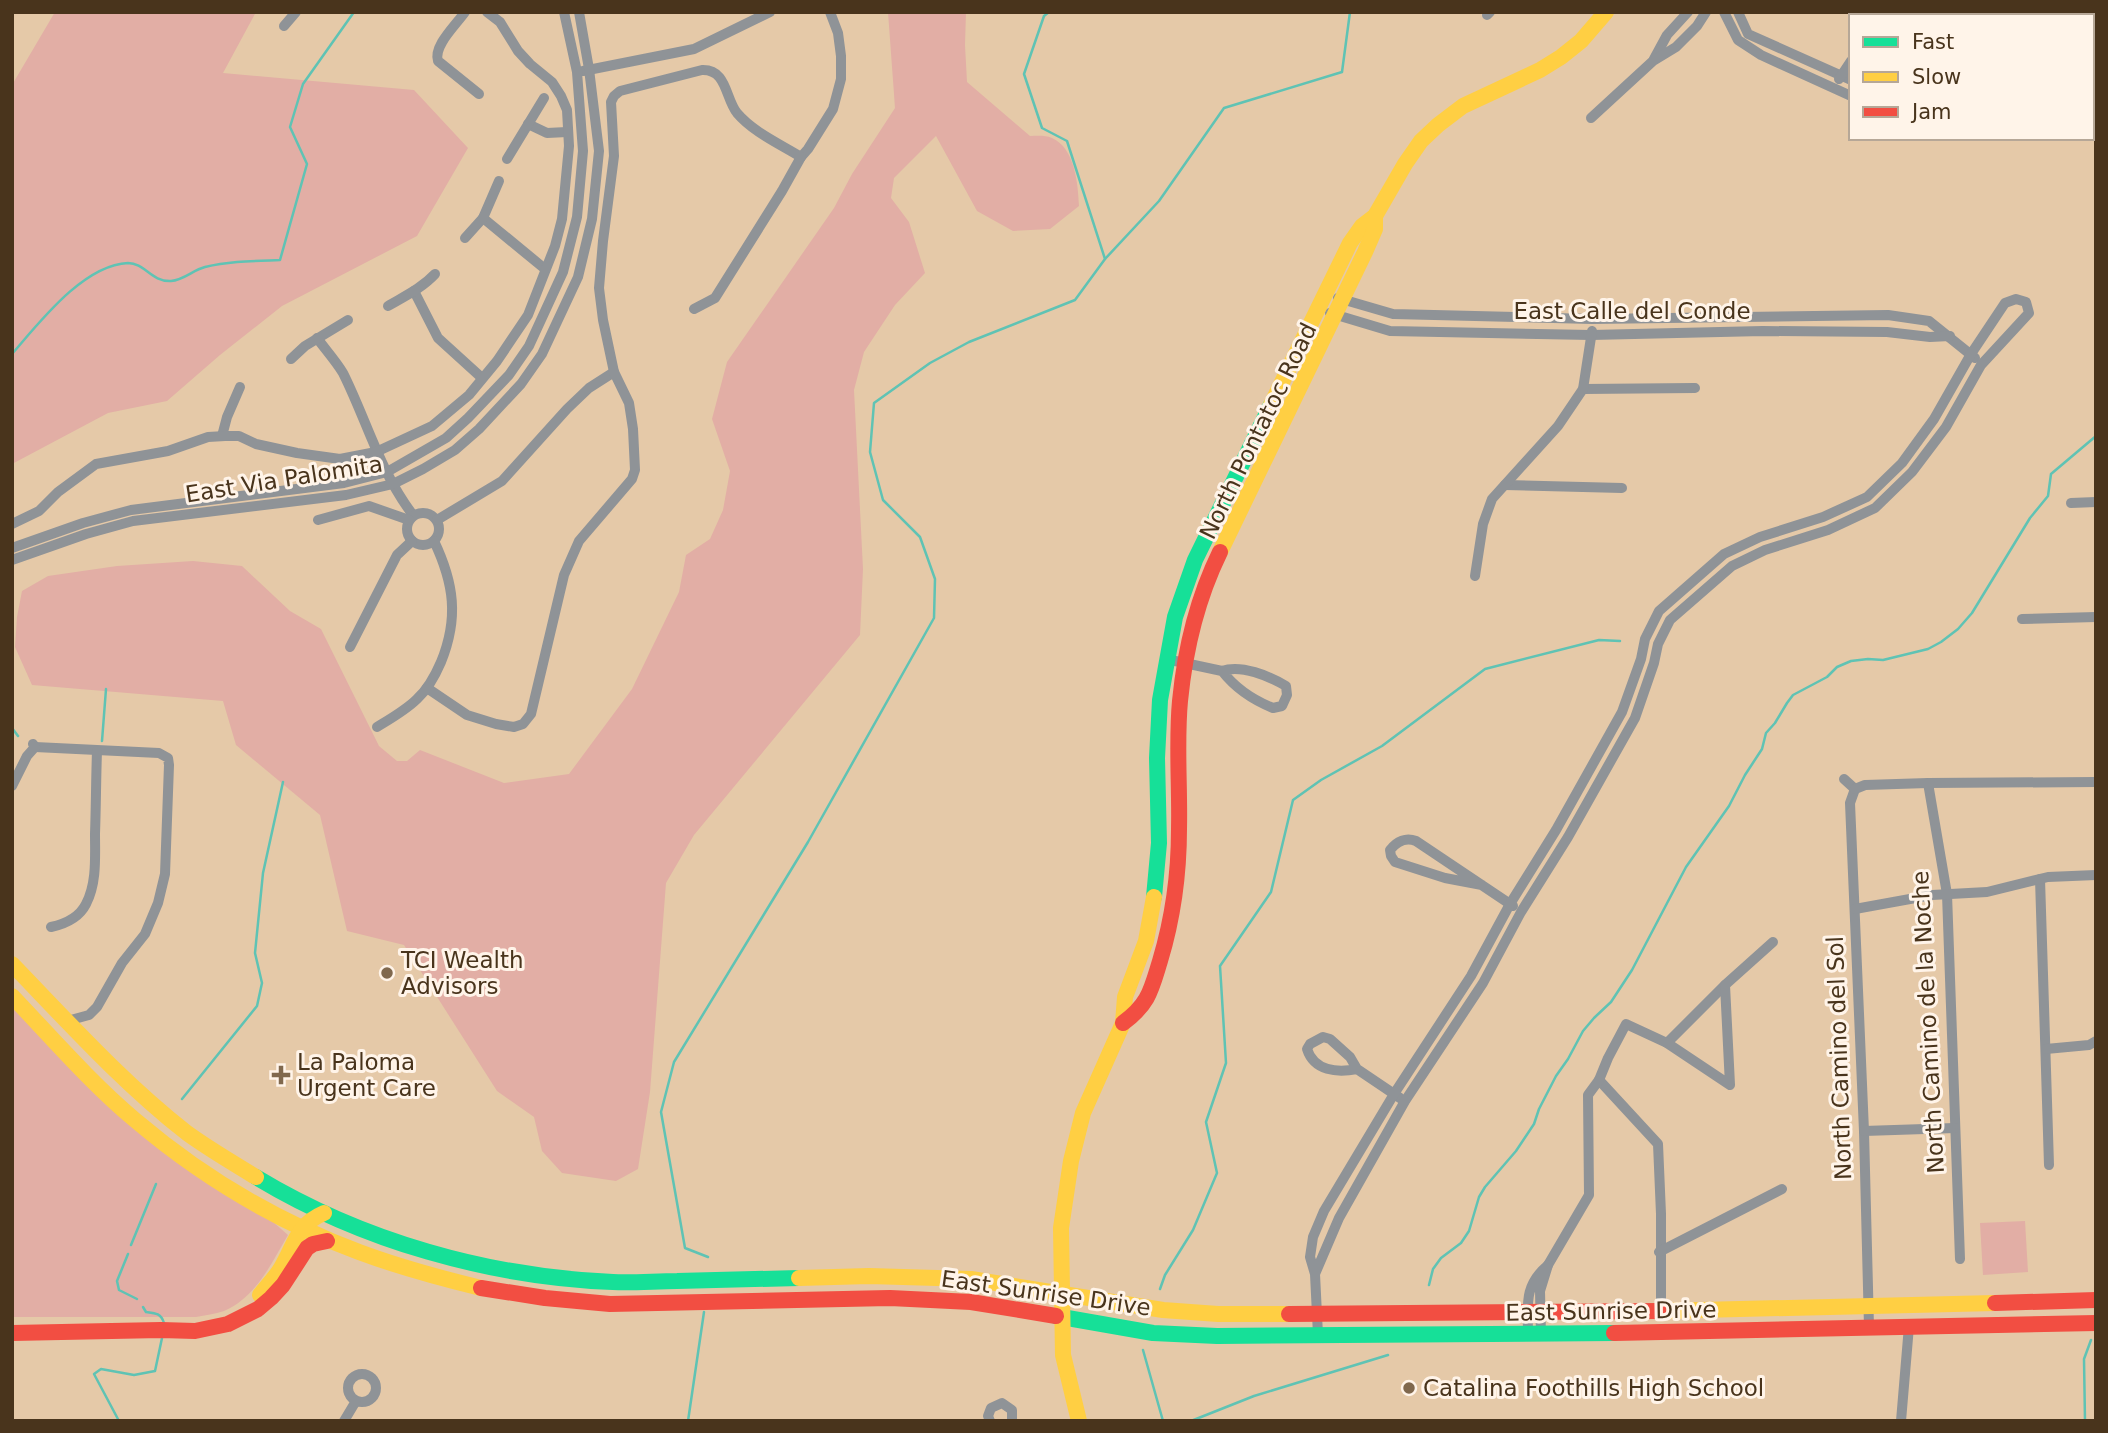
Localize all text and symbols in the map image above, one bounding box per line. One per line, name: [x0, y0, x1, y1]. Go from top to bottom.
legend: [1849, 14, 2094, 140]
text: Fast: [1912, 30, 1954, 54]
text: Slow: [1912, 65, 1961, 89]
text: Jam: [1910, 100, 1952, 124]
street label: East Calle del Conde: [1513, 298, 1751, 324]
street label: North Pontatoc Road: [1194, 319, 1322, 543]
street label: East Via Palomita: [184, 451, 384, 507]
street label: North Camino de la Noche: [1907, 870, 1949, 1174]
street label: North Camino del Sol: [1822, 936, 1856, 1180]
place label: TCI Wealth Advisors: [400, 947, 523, 999]
marker: TCI Wealth Advisors: [379, 965, 395, 981]
place label: La Paloma Urgent Care: [297, 1049, 436, 1101]
marker: La Paloma Urgent Care: [271, 1065, 291, 1085]
street label: East Sunrise Drive: [940, 1265, 1152, 1321]
street label: East Sunrise Drive: [1505, 1296, 1717, 1326]
place label: Catalina Foothills High School: [1423, 1375, 1764, 1401]
marker: Catalina Foothills High School: [1401, 1380, 1417, 1396]

